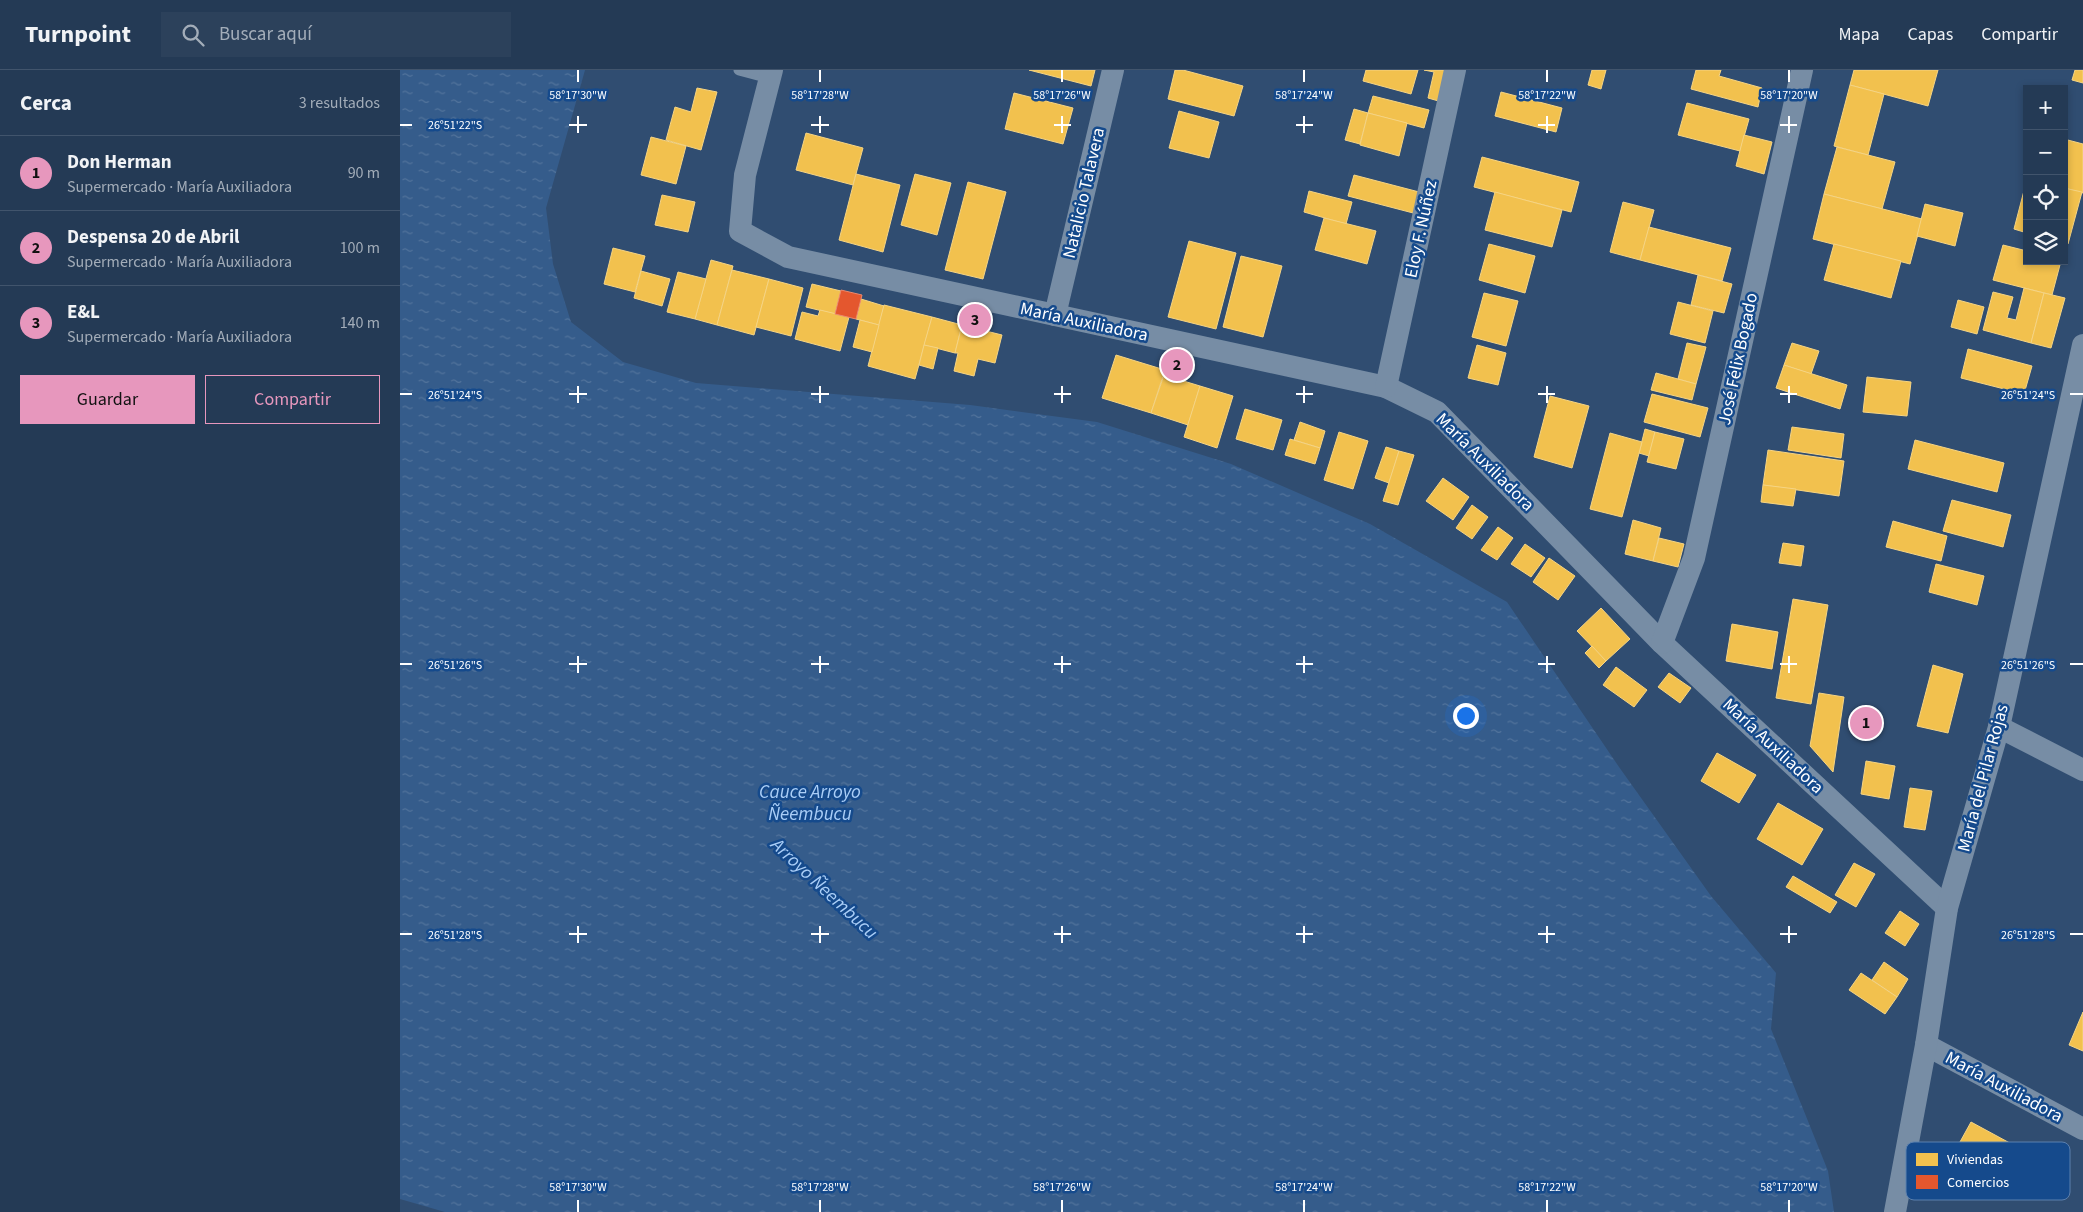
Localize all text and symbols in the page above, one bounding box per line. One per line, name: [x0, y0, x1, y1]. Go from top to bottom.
search box: [161, 12, 511, 57]
text: Turnpoint: [25, 17, 131, 52]
icon: search: [179, 21, 207, 49]
text: Buscar aquí: [219, 21, 312, 48]
text: Mapa: [1839, 22, 1880, 47]
text: Capas: [1908, 22, 1953, 47]
text: Compartir: [1981, 22, 2058, 47]
map controls: [2023, 85, 2068, 265]
button: +: [2023, 85, 2068, 130]
text: 58°17'30"W: [549, 87, 607, 104]
text: 58°17'28"W: [791, 87, 849, 104]
text: 58°17'26"W: [1033, 87, 1091, 104]
text: 58°17'24"W: [1275, 87, 1333, 104]
text: 58°17'22"W: [1518, 87, 1576, 104]
text: 58°17'20"W: [1760, 87, 1818, 104]
text: Cerca: [20, 88, 72, 118]
text: 3 resultados: [299, 92, 380, 114]
text: 26°51'22"S: [428, 117, 482, 134]
street label: Natalicio Talavera: [1057, 125, 1111, 261]
button: −: [2023, 130, 2068, 175]
text: Don Herman: [67, 149, 172, 176]
text: 1: [32, 162, 40, 184]
text: 90 m: [348, 162, 380, 184]
button: locate: [2023, 175, 2068, 220]
text: Supermercado · María Auxiliadora: [67, 176, 292, 198]
street label: Eloy F. Núñez: [1398, 177, 1444, 280]
button: layers: [2023, 220, 2068, 265]
text: Despensa 20 de Abril: [67, 224, 240, 251]
text: 2: [32, 237, 40, 259]
text: 100 m: [340, 237, 380, 259]
text: Supermercado · María Auxiliadora: [67, 251, 292, 273]
street label: José Félix Bogado: [1712, 291, 1764, 427]
street label: María Auxiliadora: [1018, 296, 1150, 348]
text: E&L: [67, 299, 100, 326]
pin: 3: [959, 301, 991, 339]
text: 3: [32, 312, 40, 334]
text: 140 m: [340, 312, 380, 334]
text: Supermercado · María Auxiliadora: [67, 326, 292, 348]
pin: 2: [1161, 346, 1193, 384]
button: Guardar: [20, 375, 195, 424]
button: Compartir: [205, 375, 380, 424]
text: 26°51'24"S: [428, 387, 482, 404]
text: 26°51'24"S: [2001, 387, 2055, 404]
street label: María Auxiliadora: [1430, 407, 1540, 517]
text: 26°51'26"S: [428, 657, 482, 674]
text: 26°51'26"S: [2001, 657, 2055, 674]
street label: María Auxiliadora: [1717, 692, 1829, 800]
street label: María del Pilar Rojas: [1951, 702, 2015, 854]
your location: [1453, 703, 1479, 729]
pin: 1: [1850, 704, 1882, 742]
water label: Cauce Arroyo Ñeembucu: [759, 779, 861, 828]
water label: Arroyo Ñeembucu: [764, 832, 884, 946]
text: 26°51'28"S: [428, 927, 482, 944]
text: 26°51'28"S: [2001, 927, 2055, 944]
street label: María Auxiliadora: [1941, 1045, 2067, 1129]
legend: [1906, 1142, 2070, 1200]
text: Viviendas: [1947, 1150, 2003, 1170]
text: Comercios: [1947, 1173, 2009, 1193]
text: 58°17'30"W: [549, 1179, 607, 1196]
text: 58°17'28"W: [791, 1179, 849, 1196]
text: 58°17'26"W: [1033, 1179, 1091, 1196]
text: 58°17'24"W: [1275, 1179, 1333, 1196]
text: 58°17'22"W: [1518, 1179, 1576, 1196]
text: 58°17'20"W: [1760, 1179, 1818, 1196]

